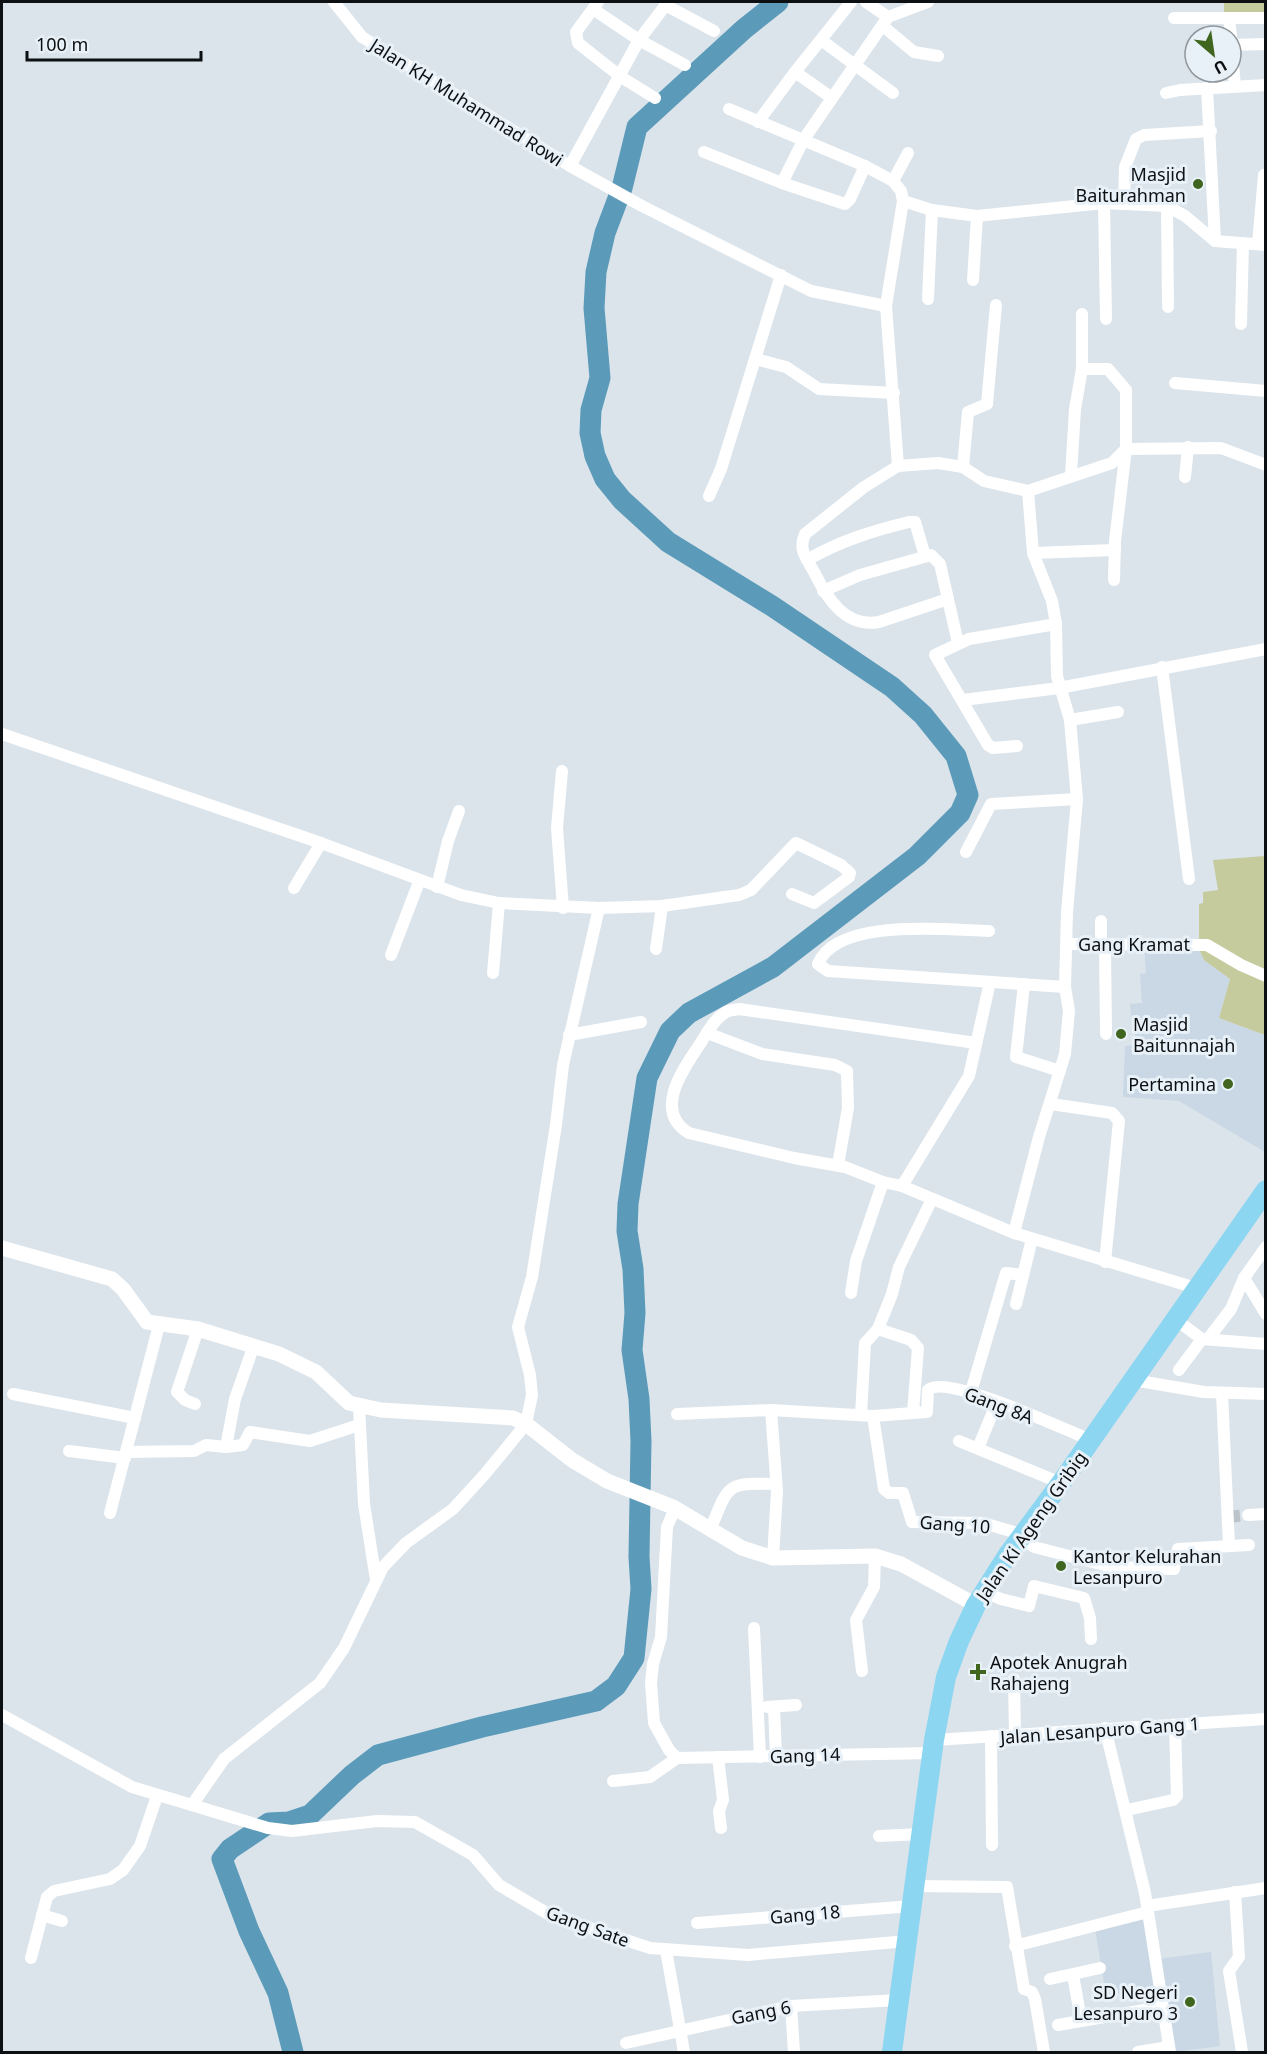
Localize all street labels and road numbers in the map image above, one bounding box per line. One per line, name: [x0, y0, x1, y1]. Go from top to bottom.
street label: Jalan KH Muhammad Rowi: [364, 32, 568, 171]
street label: Gang Kramat: [1078, 932, 1190, 956]
street label: Gang 8A: [961, 1381, 1037, 1429]
street label: Jalan Ki Ageng Gribig: [969, 1446, 1092, 1607]
street label: Gang 10: [919, 1510, 991, 1538]
street label: Jalan Lesanpuro Gang 1: [997, 1711, 1201, 1749]
street label: Gang 14: [769, 1742, 841, 1768]
street label: Gang 18: [769, 1899, 841, 1929]
street label: Gang Sate: [543, 1900, 633, 1952]
street label: Gang 6: [729, 1994, 793, 2030]

